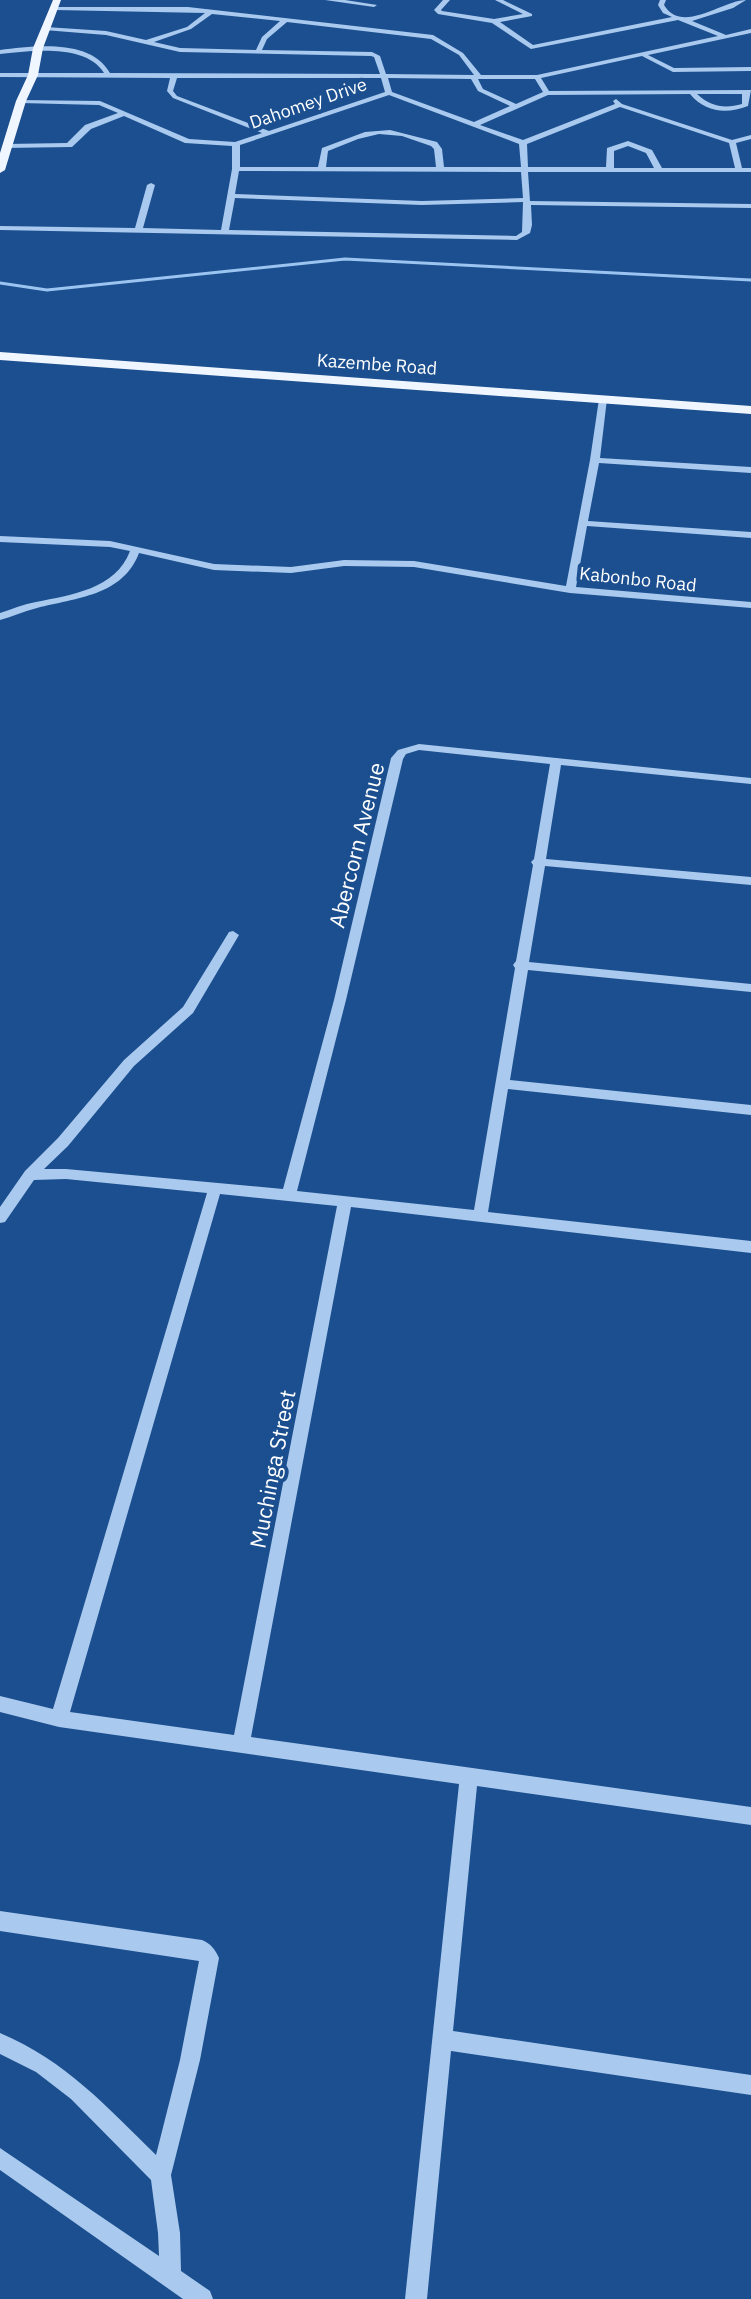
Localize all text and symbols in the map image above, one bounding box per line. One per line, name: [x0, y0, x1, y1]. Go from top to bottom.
street label: Dahomey Drive: [246, 72, 370, 134]
street label: Kazembe Road: [316, 348, 438, 380]
street label: Kabonbo Road: [578, 561, 698, 597]
street label: Abercorn Avenue: [321, 759, 391, 931]
street label: Muchinga Street: [242, 1387, 302, 1551]

